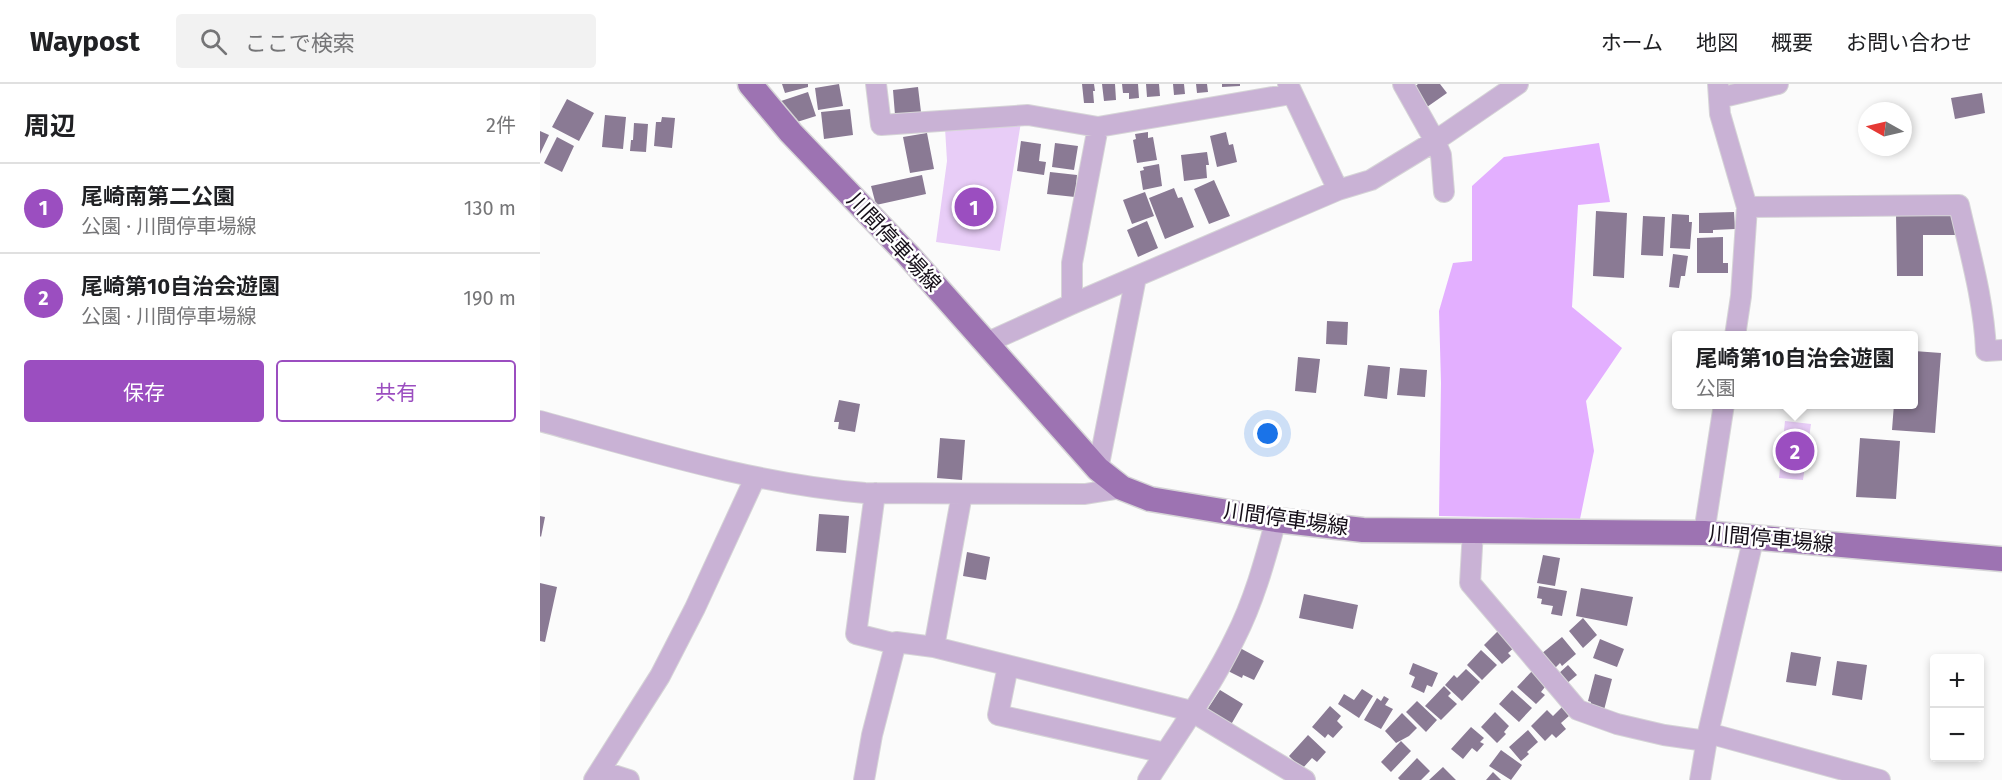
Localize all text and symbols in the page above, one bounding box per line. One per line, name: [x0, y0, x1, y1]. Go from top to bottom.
search box: [176, 14, 596, 68]
text: Waypost: [30, 25, 140, 58]
icon: search: [197, 25, 230, 58]
text: ここで検索: [245, 30, 355, 57]
text: ホーム: [1601, 30, 1663, 56]
text: 地図: [1696, 30, 1738, 56]
text: 概要: [1771, 30, 1813, 56]
text: お問い合わせ: [1846, 30, 1972, 56]
north arrow: [1858, 102, 1912, 156]
text: 周辺: [24, 111, 76, 142]
text: 2件: [486, 113, 516, 137]
text: 尾崎南第二公園: [81, 183, 235, 210]
pin: 1: [954, 184, 994, 230]
street label: 川間停車場線: [842, 187, 946, 297]
text: 1: [39, 196, 48, 220]
text: 130 m: [464, 196, 516, 220]
text: 公園 · 川間停車場線: [81, 214, 256, 238]
text: 尾崎第10自治会遊園: [81, 273, 280, 300]
text: 2: [38, 286, 49, 310]
text: 190 m: [463, 286, 516, 310]
text: 公園 · 川間停車場線: [81, 304, 256, 328]
popup: [1672, 331, 1918, 409]
text: 尾崎第10自治会遊園: [1695, 345, 1895, 372]
button: 保存: [24, 360, 264, 422]
button: 共有: [276, 360, 516, 422]
text: 公園: [1695, 376, 1735, 400]
your location: [1253, 419, 1282, 448]
pin: 2: [1776, 428, 1814, 473]
street label: 川間停車場線: [1222, 497, 1350, 541]
street label: 川間停車場線: [1707, 521, 1835, 557]
map controls: [1930, 654, 1984, 762]
button: +: [1930, 654, 1984, 708]
button: −: [1930, 708, 1984, 762]

